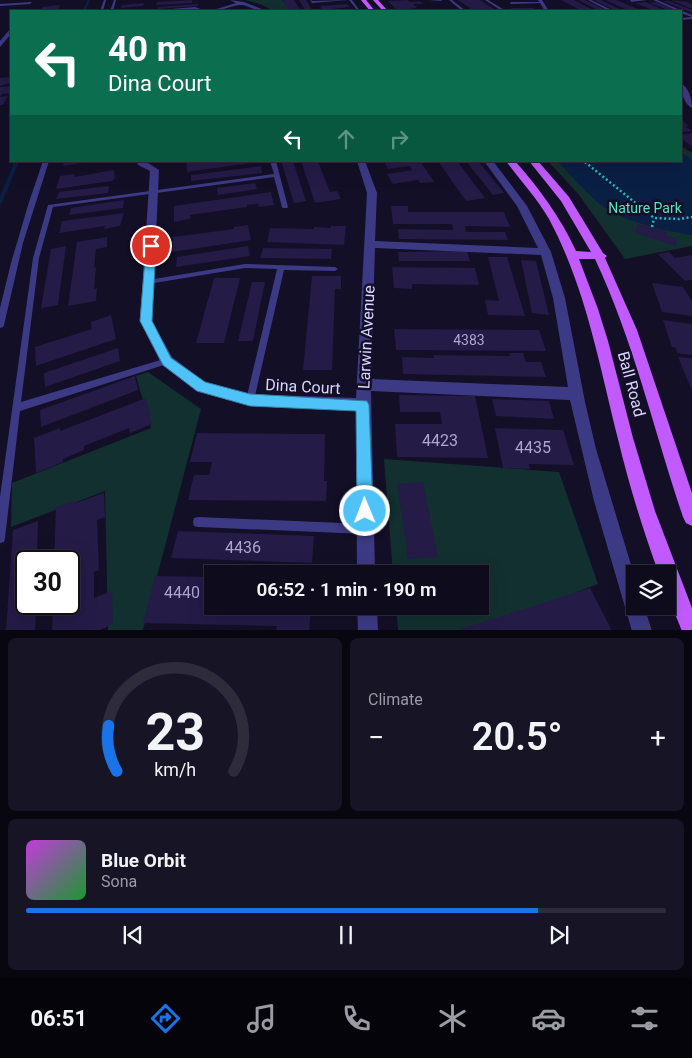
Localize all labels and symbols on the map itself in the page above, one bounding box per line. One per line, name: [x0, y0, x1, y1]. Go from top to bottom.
park label: Nature Park: [608, 200, 683, 216]
pin: [130, 225, 172, 267]
street label: Larwin Avenue: [354, 285, 379, 389]
house number: 4383: [453, 332, 485, 348]
street label: Ball Road: [614, 349, 649, 419]
street label: Dina Court: [265, 375, 341, 398]
house number: 4423: [422, 431, 458, 450]
house number: 4435: [515, 438, 551, 457]
position arrow: [338, 484, 390, 536]
house number: 4436: [225, 538, 261, 557]
speed limit sign: 30: [15, 550, 80, 615]
house number: 4440: [164, 583, 200, 602]

